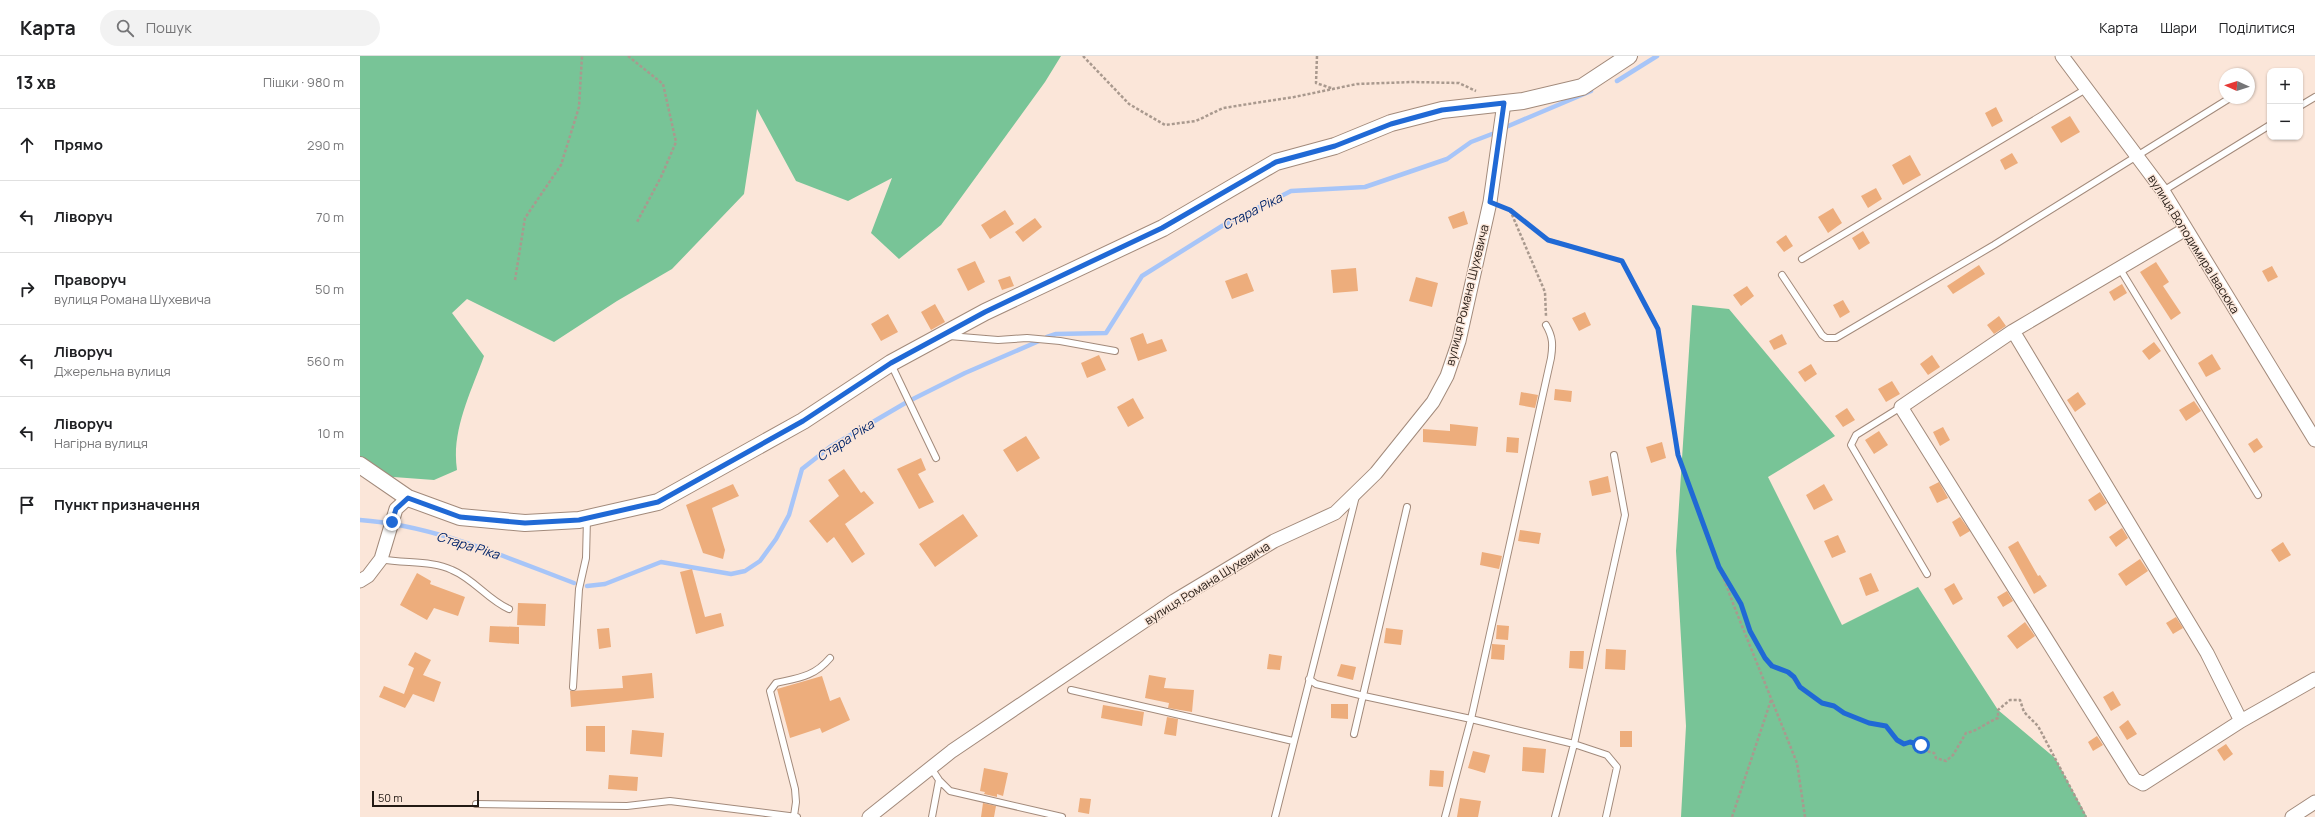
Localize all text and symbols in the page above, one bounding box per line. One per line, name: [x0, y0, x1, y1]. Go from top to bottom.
search box: [100, 10, 380, 46]
text: Карта: [20, 15, 76, 41]
icon: search: [114, 17, 136, 39]
text: Пошук: [146, 17, 192, 38]
text: Карта: [2099, 18, 2138, 37]
text: Шари: [2160, 18, 2197, 37]
text: Поділитися: [2219, 18, 2295, 37]
north arrow: [2219, 68, 2255, 104]
map controls: [2267, 68, 2303, 140]
button: +: [2267, 68, 2303, 104]
text: 13 хв: [16, 71, 56, 94]
text: Пішки · 980 m: [263, 73, 344, 91]
button: −: [2267, 104, 2303, 140]
icon: ahead: [16, 134, 38, 156]
text: Прямо: [54, 134, 103, 155]
text: 290 m: [307, 136, 344, 154]
street label: вулиця Володимира Івасюка: [2144, 171, 2244, 317]
water label: Стара Ріка: [1219, 188, 1286, 234]
icon: left: [16, 206, 38, 228]
text: Ліворуч: [54, 206, 113, 227]
text: 70 m: [316, 208, 344, 226]
street label: вулиця Романа Шухевича: [1441, 223, 1493, 367]
text: Праворуч: [54, 269, 126, 290]
icon: right: [16, 278, 38, 300]
text: 50 m: [315, 280, 344, 298]
text: вулиця Романа Шухевича: [54, 290, 211, 308]
text: Ліворуч: [54, 341, 113, 362]
icon: left: [16, 350, 38, 372]
text: 560 m: [307, 352, 344, 370]
text: Джерельна вулиця: [54, 362, 171, 380]
text: Ліворуч: [54, 413, 113, 434]
water label: Стара Ріка: [813, 414, 878, 465]
icon: left: [16, 422, 38, 444]
text: 10 m: [317, 424, 344, 442]
text: Нагірна вулиця: [54, 434, 148, 452]
icon: arrive: [16, 494, 38, 516]
text: Пункт призначення: [54, 494, 200, 515]
route end: [383, 513, 401, 531]
water label: Стара Ріка: [434, 527, 502, 563]
street label: вулиця Романа Шухевича: [1141, 537, 1273, 629]
route start: [1912, 736, 1930, 754]
scale bar: [372, 789, 479, 808]
text: 50 m: [378, 790, 403, 805]

